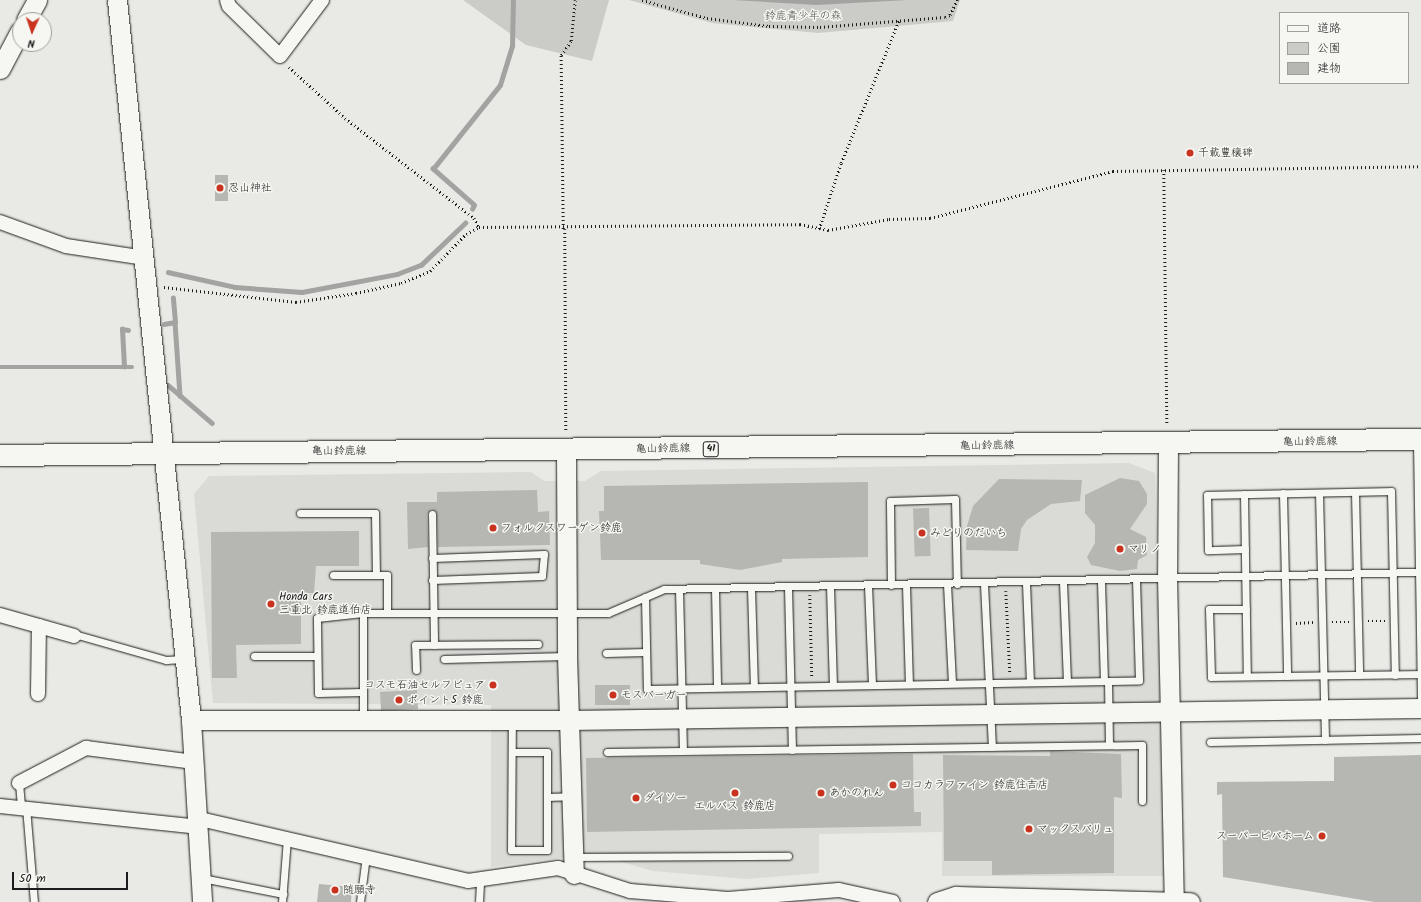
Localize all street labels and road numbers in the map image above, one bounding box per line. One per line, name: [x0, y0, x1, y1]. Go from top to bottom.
street label: 亀山鈴鹿線: [1282, 435, 1338, 449]
street label: 亀山鈴鹿線: [959, 439, 1015, 453]
road number: 41: [702, 441, 720, 457]
street label: 亀山鈴鹿線: [635, 442, 691, 456]
street label: 亀山鈴鹿線: [312, 444, 366, 458]

